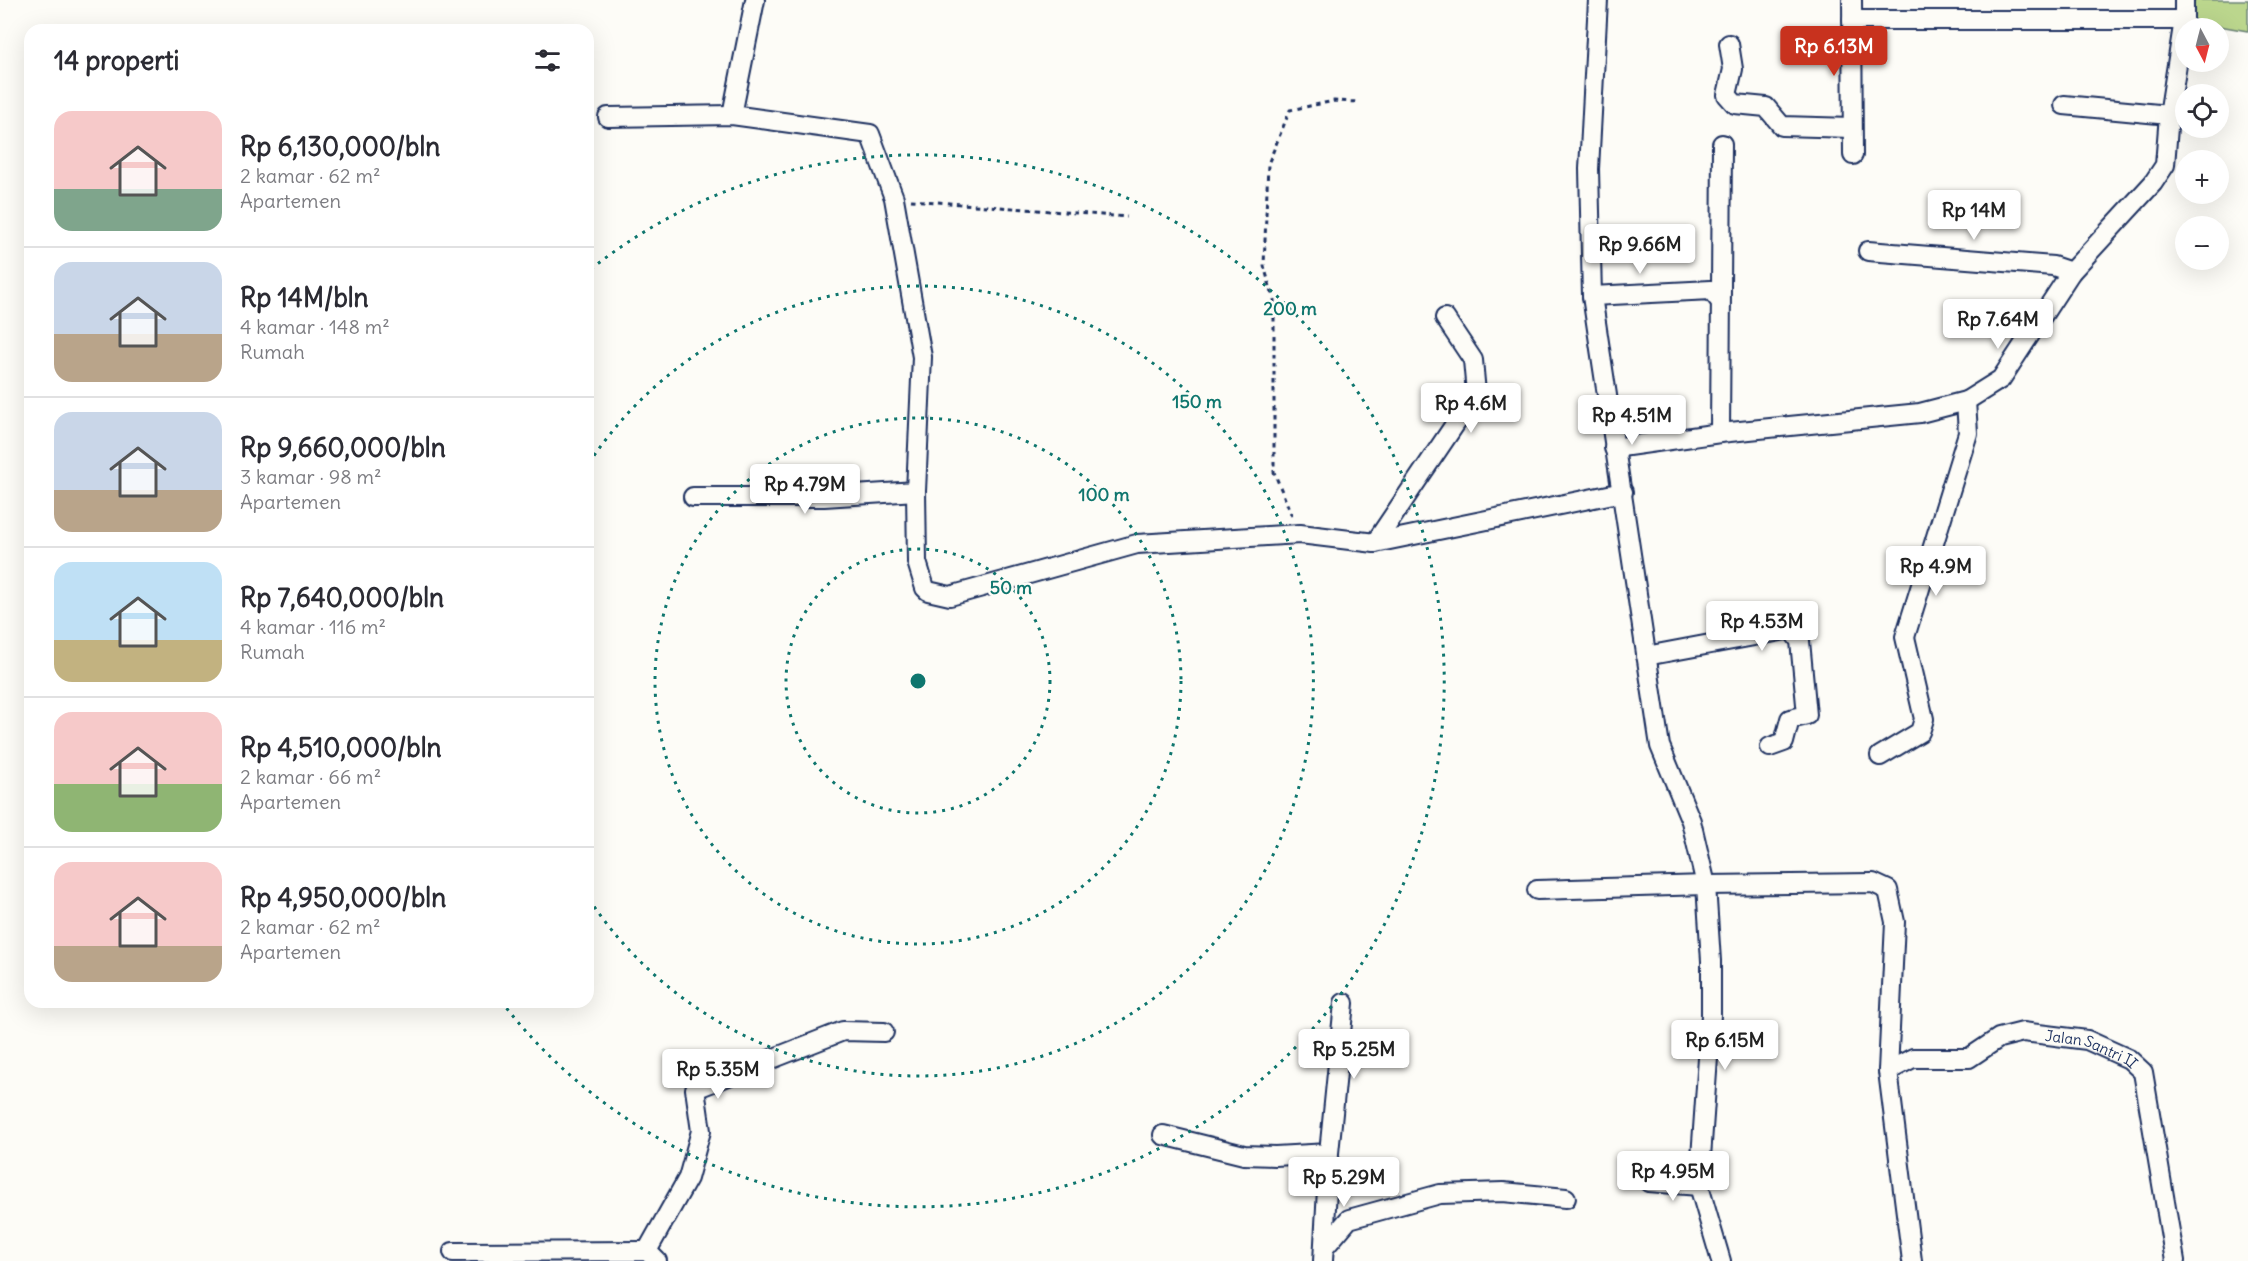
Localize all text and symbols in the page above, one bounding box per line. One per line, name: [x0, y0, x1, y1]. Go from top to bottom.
north arrow: [2175, 18, 2229, 72]
map controls: [2175, 18, 2229, 270]
pin: Rp 6.13M: [1772, 26, 1896, 77]
text: Rp 6.13M: [1794, 33, 1874, 58]
text: 14 properti: [54, 44, 179, 77]
icon: filters: [531, 44, 564, 77]
button: locate: [2175, 84, 2229, 138]
text: Rp 6,130,000/bln: [240, 130, 440, 163]
icon: home: [102, 135, 174, 207]
button: +: [2175, 150, 2229, 204]
text: 2 kamar · 62 m²: [240, 163, 381, 188]
text: Apartemen: [240, 188, 341, 213]
pin: Rp 14M: [1925, 190, 2023, 241]
text: Rp 14M: [1942, 197, 2006, 222]
button: −: [2175, 216, 2229, 270]
pin: Rp 9.66M: [1578, 224, 1702, 275]
text: Rp 9.66M: [1598, 231, 1682, 256]
text: Rp 14M/bln: [240, 281, 369, 314]
icon: home: [102, 286, 174, 358]
text: 200 m: [1263, 297, 1317, 320]
pin: Rp 7.64M: [1936, 299, 2060, 350]
text: Rp 7.64M: [1957, 306, 2039, 331]
text: 4 kamar · 148 m²: [240, 314, 390, 339]
text: Rumah: [240, 339, 305, 364]
pin: Rp 4.6M: [1416, 383, 1526, 434]
text: 150 m: [1172, 390, 1222, 413]
text: Rp 4.6M: [1435, 390, 1507, 415]
pin: Rp 4.51M: [1570, 395, 1694, 446]
text: Rp 4.51M: [1592, 402, 1672, 427]
text: Rp 9,660,000/bln: [240, 431, 446, 464]
icon: home: [102, 436, 174, 508]
text: 3 kamar · 98 m²: [240, 464, 381, 489]
pin: Rp 4.79M: [743, 464, 867, 515]
text: Rp 4.79M: [764, 471, 846, 496]
text: 100 m: [1079, 483, 1130, 506]
text: Apartemen: [240, 489, 341, 514]
pin: Rp 4.9M: [1881, 546, 1991, 597]
text: Rp 4.9M: [1900, 553, 1972, 578]
text: 50 m: [990, 576, 1032, 599]
text: Rp 7,640,000/bln: [240, 581, 444, 614]
icon: home: [102, 586, 174, 658]
pin: Rp 4.53M: [1700, 601, 1824, 652]
text: Rp 4.53M: [1720, 608, 1804, 633]
text: 4 kamar · 116 m²: [240, 614, 386, 639]
text: Rumah: [240, 639, 305, 664]
centre of rings: [908, 671, 928, 691]
text: Rp 4,510,000/bln: [240, 731, 442, 764]
icon: home: [102, 736, 174, 808]
text: 2 kamar · 66 m²: [240, 764, 381, 789]
text: Apartemen: [240, 789, 341, 814]
text: Rp 4,950,000/bln: [240, 881, 446, 914]
icon: home: [102, 886, 174, 958]
text: 2 kamar · 62 m²: [240, 914, 381, 939]
text: Apartemen: [240, 939, 341, 964]
pin: Rp 6.15M: [1663, 1020, 1787, 1071]
street label: Jalan Santri II: [2044, 1025, 2142, 1072]
text: Rp 6.15M: [1685, 1027, 1765, 1052]
pin: Rp 5.25M: [1292, 1029, 1416, 1080]
text: Rp 5.25M: [1312, 1036, 1396, 1061]
pin: Rp 5.35M: [656, 1049, 780, 1100]
text: Rp 5.35M: [676, 1056, 760, 1081]
pin: Rp 4.95M: [1611, 1151, 1735, 1202]
pin: Rp 5.29M: [1282, 1157, 1406, 1208]
text: Rp 4.95M: [1631, 1158, 1715, 1183]
text: Rp 5.29M: [1302, 1164, 1386, 1189]

